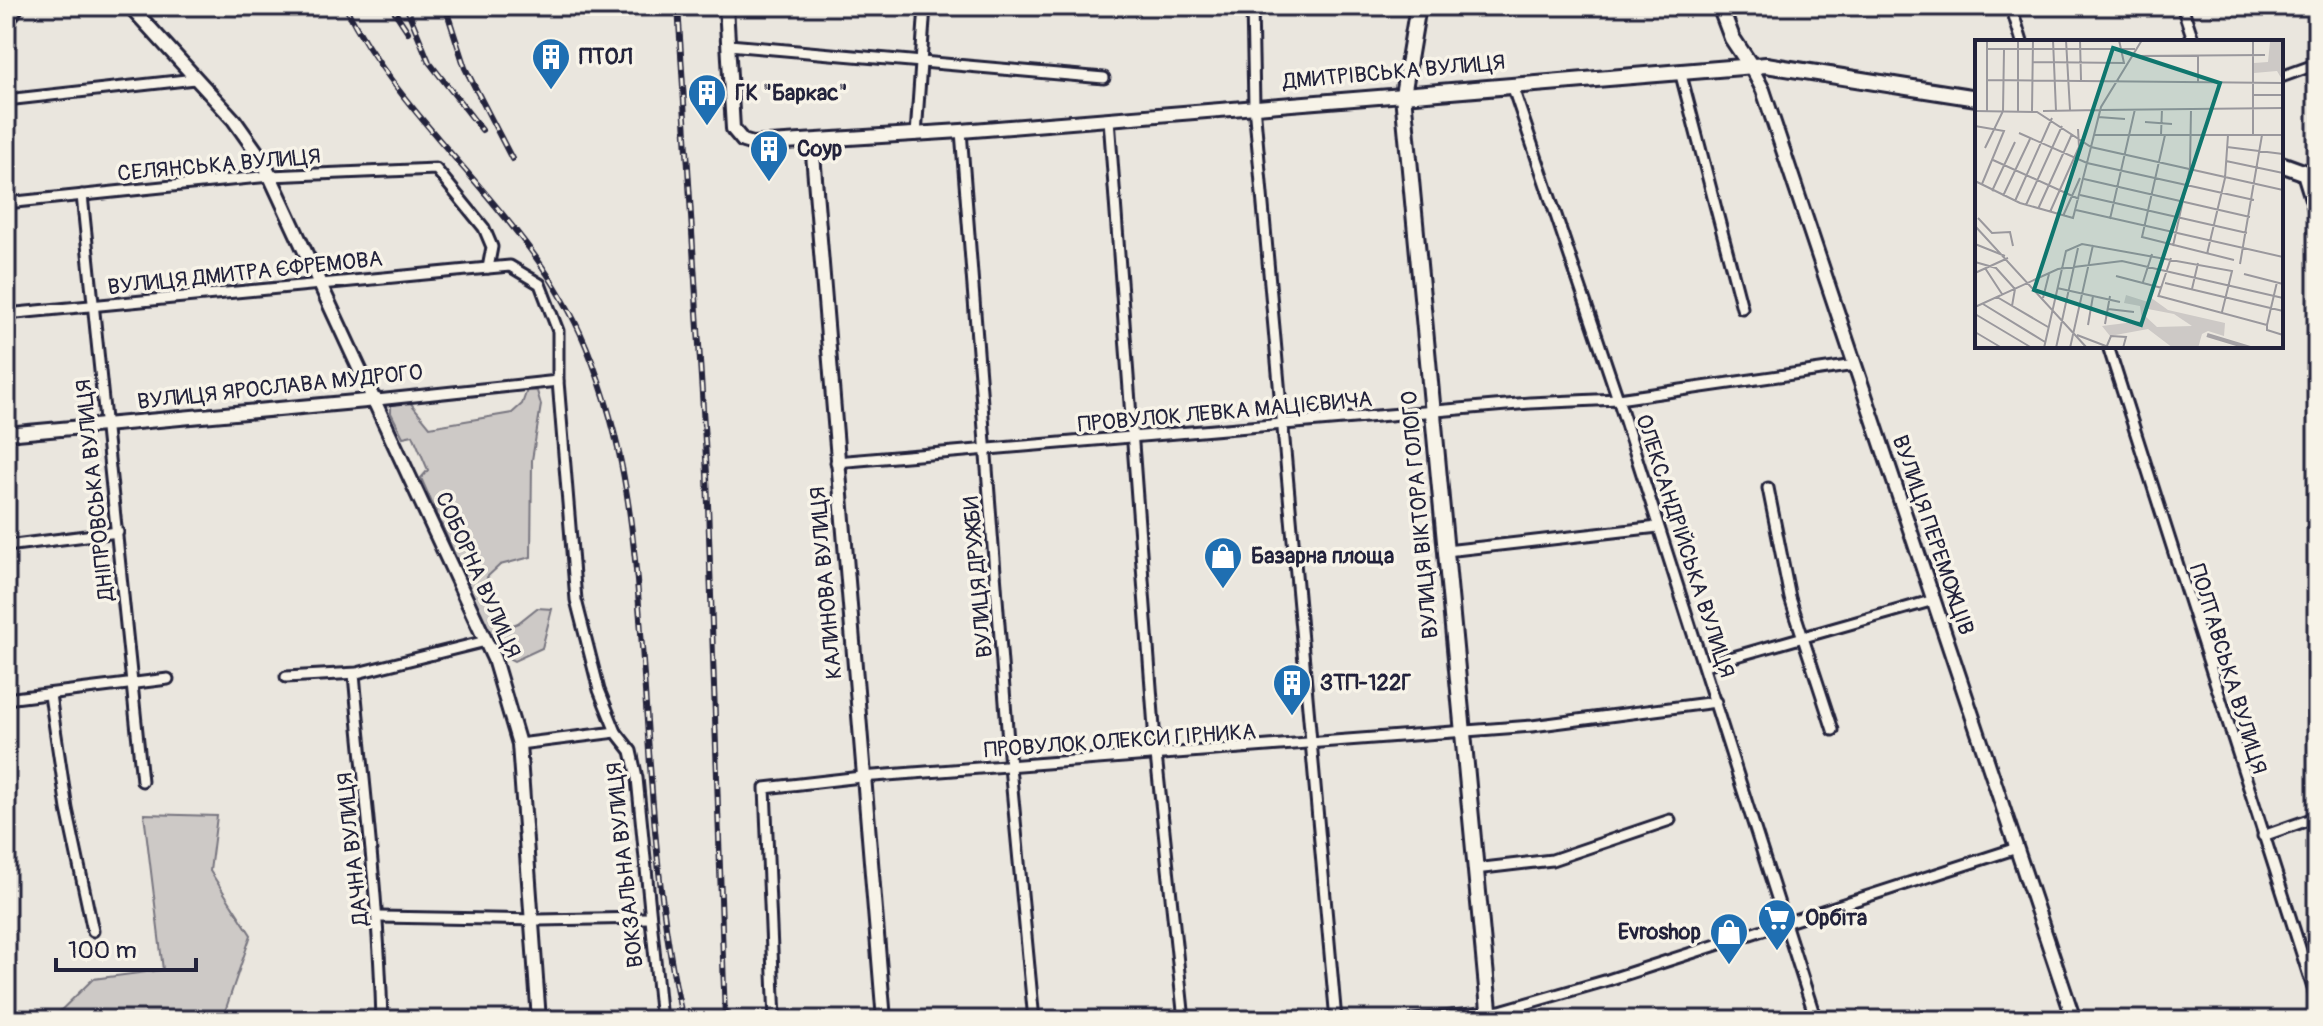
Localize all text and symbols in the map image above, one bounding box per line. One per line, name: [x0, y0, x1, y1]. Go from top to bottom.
building icon: ПТОЛ: [530, 36, 572, 91]
inset map: [1975, 40, 2283, 348]
place label: ПТОЛ: [579, 43, 632, 71]
street label: ДМИТРІВСЬКА ВУЛИЦЯ: [1281, 48, 1506, 96]
building icon: ГК "Баркас": [686, 72, 728, 127]
place label: ГК "Баркас": [735, 79, 847, 107]
building icon: Соур: [748, 128, 790, 183]
place label: Соур: [797, 135, 842, 163]
street label: СЕЛЯНСЬКА ВУЛИЦЯ: [116, 142, 322, 188]
street label: ВУЛИЦЯ ДМИТРА ЄФРЕМОВА: [106, 245, 384, 301]
street label: ВУЛИЦЯ ЯРОСЛАВА МУДРОГО: [136, 358, 424, 416]
street label: ДНІПРОВСЬКА ВУЛИЦЯ: [69, 378, 121, 603]
street label: ПРОВУЛОК ЛЕВКА МАЦІЄВИЧА: [1077, 385, 1373, 439]
street label: ВУЛИЦЯ ВІКТОРА ГОЛОГО: [1395, 390, 1445, 640]
street label: ОЛЕКСАНДРІЙСЬКА ВУЛИЦЯ: [1629, 411, 1741, 681]
street label: ВУЛИЦЯ ПЕРЕМОЖЦІВ: [1886, 431, 1980, 639]
street label: КАЛИНОВА ВУЛИЦЯ: [804, 486, 848, 680]
street label: СОБОРНА ВУЛИЦЯ: [429, 488, 527, 662]
street label: ВУЛИЦЯ ДРУЖБИ: [957, 495, 999, 659]
shop icon: Базарна площа: [1202, 535, 1244, 590]
place label: Базарна площа: [1251, 542, 1394, 570]
street label: ПОЛТАВСЬКА ВУЛИЦЯ: [2183, 561, 2273, 777]
building icon: ЗТП-122Г: [1271, 662, 1313, 717]
place label: ЗТП-122Г: [1320, 669, 1412, 697]
street label: ПРОВУЛОК ОЛЕКСИ ГІРНИКА: [983, 718, 1257, 764]
street label: ВОКЗАЛЬНА ВУЛИЦЯ: [600, 761, 650, 969]
street label: ДАЧНА ВУЛИЦЯ: [331, 771, 375, 928]
supermarket icon: Орбіта: [1756, 897, 1798, 952]
place label: Орбіта: [1805, 904, 1867, 932]
shop icon: Evroshop: [1708, 911, 1750, 966]
place label: Evroshop: [1618, 918, 1701, 946]
scale bar: [56, 922, 196, 972]
text: 100 m: [68, 936, 137, 965]

